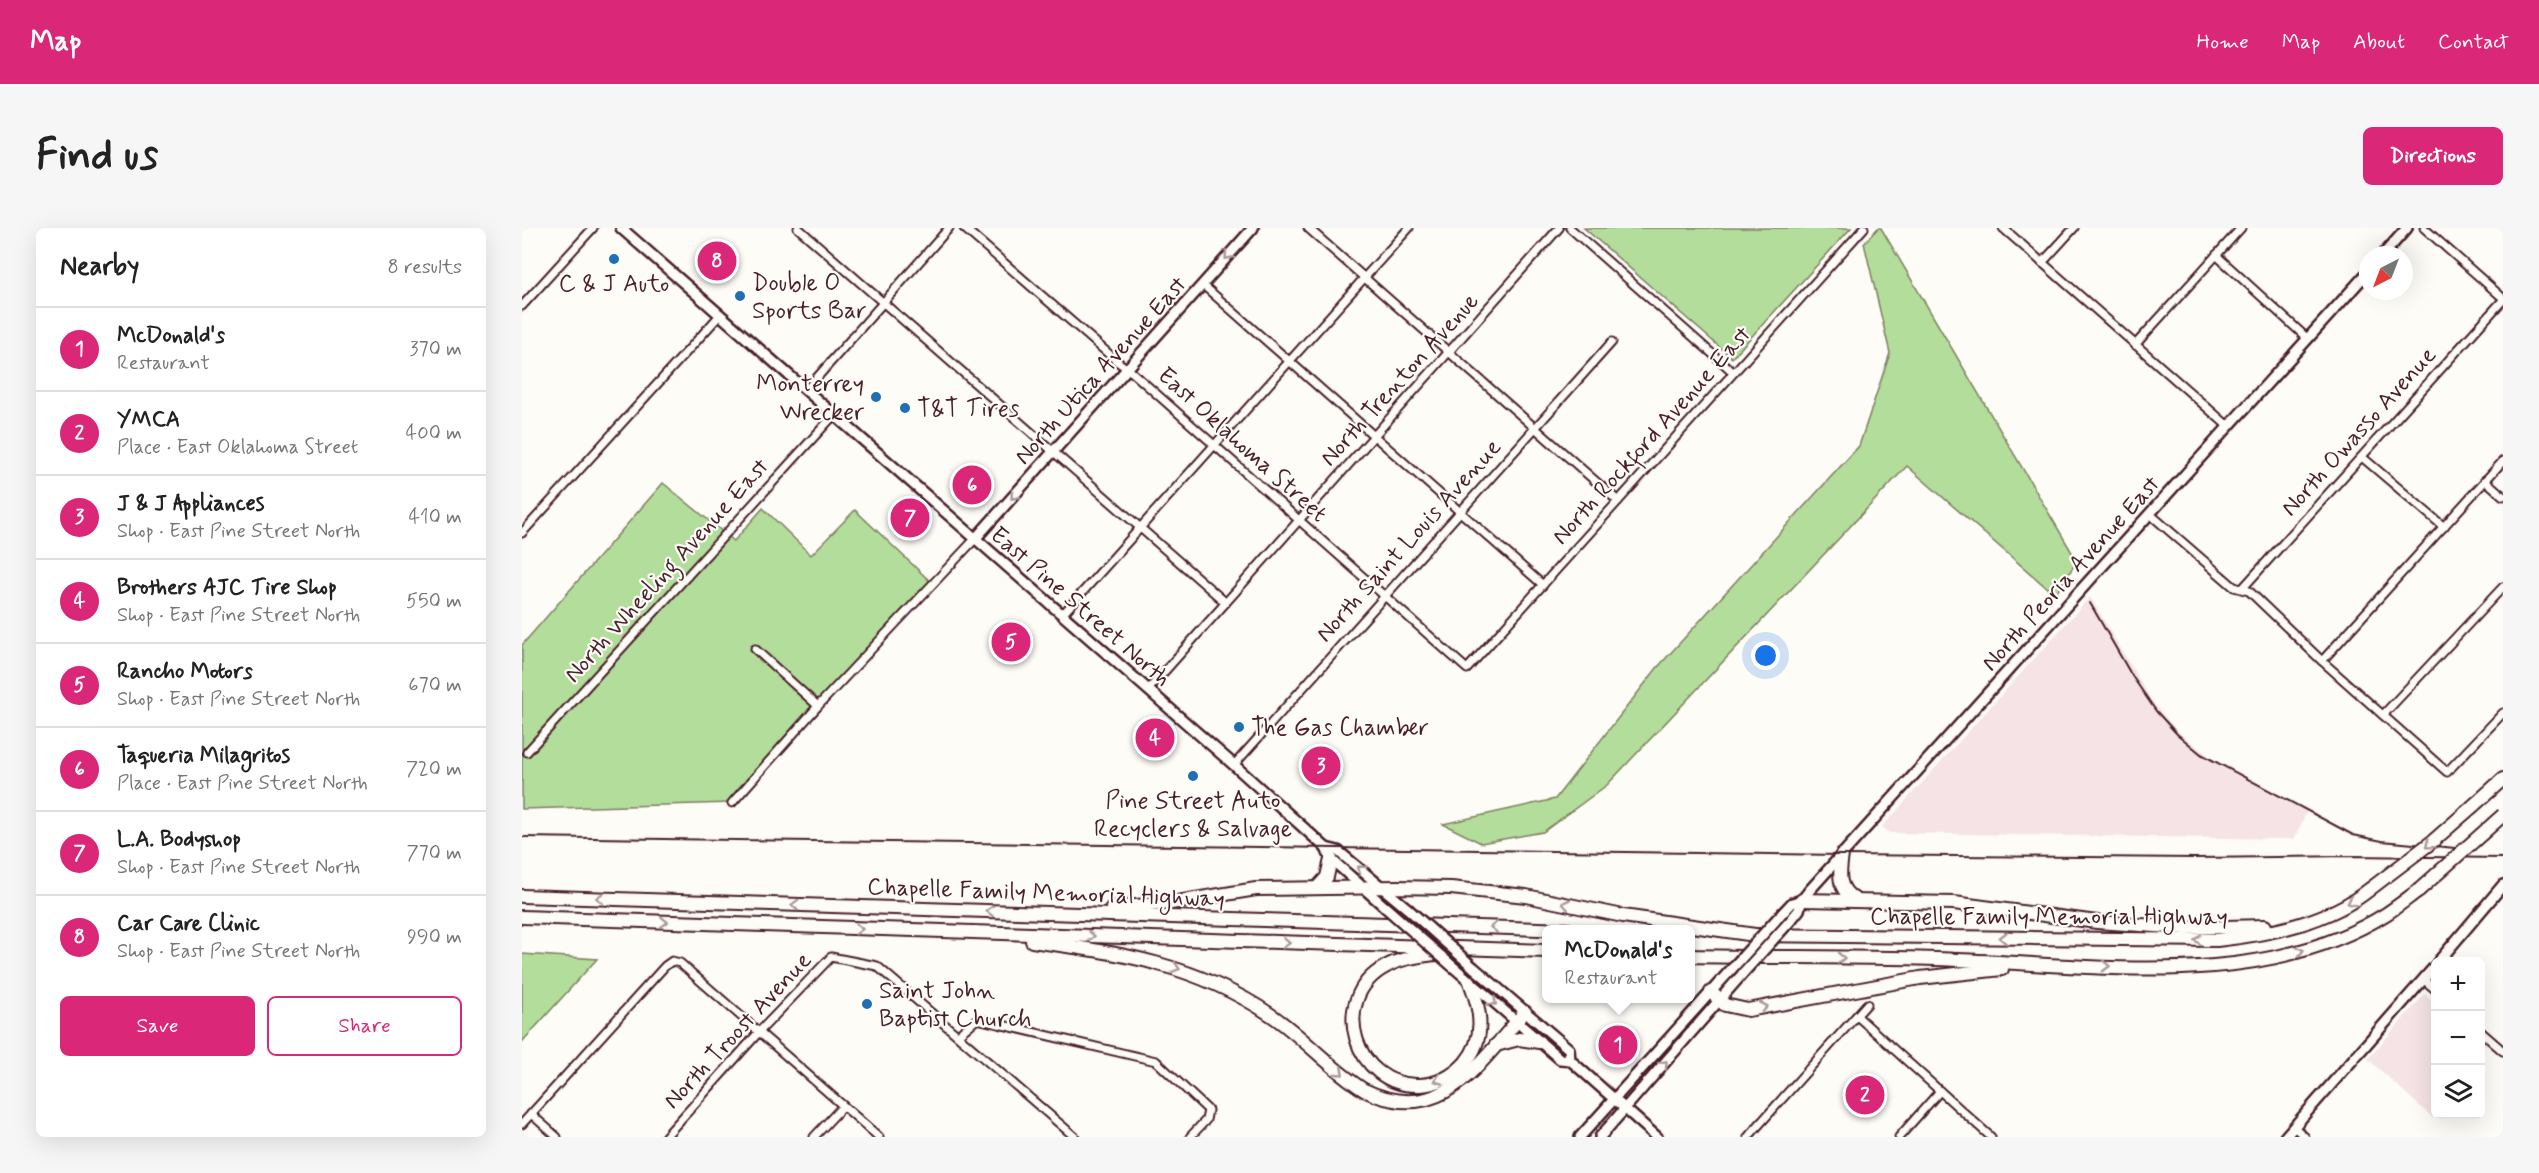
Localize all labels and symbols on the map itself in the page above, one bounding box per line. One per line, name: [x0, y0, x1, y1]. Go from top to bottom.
pin: 8: [698, 238, 736, 284]
north arrow: [2359, 246, 2413, 300]
one-way arrow: [1224, 250, 1235, 260]
marker: C & J Auto: [607, 252, 621, 266]
place label: Double O Sports Bar: [752, 268, 867, 327]
place label: C & J Auto: [559, 269, 669, 300]
street label: North Utica Avenue East: [1008, 270, 1194, 472]
street label: North Trenton Avenue: [1314, 287, 1486, 473]
marker: Double O Sports Bar: [733, 289, 747, 303]
street label: North Rockford Avenue East: [1546, 320, 1760, 553]
street label: North Owasso Avenue: [2275, 341, 2444, 523]
street label: East Oklahoma Street: [1151, 361, 1333, 530]
place label: Monterrey Wrecker: [756, 369, 864, 428]
marker: Monterrey Wrecker: [869, 390, 883, 404]
place label: T&T Tires: [917, 394, 1020, 425]
marker: T&T Tires: [898, 401, 912, 415]
street label: North Saint Louis Avenue: [1310, 433, 1509, 649]
street label: North Wheeling Avenue East: [558, 452, 779, 692]
pin: 6: [952, 462, 992, 508]
street label: North Peoria Avenue East: [1975, 469, 2167, 678]
one-way arrow: [1010, 489, 1021, 499]
pin: 7: [890, 496, 930, 540]
street label: East Pine Street North: [983, 520, 1177, 694]
pin: 5: [992, 620, 1030, 664]
your location: [1751, 641, 1780, 670]
place label: The Gas Chamber: [1251, 713, 1429, 744]
pin: 4: [1136, 716, 1174, 760]
marker: The Gas Chamber: [1232, 720, 1246, 734]
pin: 3: [1302, 744, 1340, 788]
marker: Pine Street Auto Recyclers & Salvage: [1186, 769, 1200, 783]
place label: Pine Street Auto Recyclers & Salvage: [1094, 786, 1292, 845]
one-way arrow: [2424, 837, 2435, 848]
one-way arrow: [1356, 865, 1367, 876]
street label: Chapelle Family Memorial Highway: [867, 872, 1225, 917]
one-way arrow: [596, 892, 605, 905]
one-way arrow: [2346, 895, 2357, 906]
one-way arrow: [1561, 898, 1571, 911]
one-way arrow: [791, 899, 800, 911]
street label: Chapelle Family Memorial Highway: [1870, 902, 2228, 935]
one-way arrow: [985, 905, 994, 917]
one-way arrow: [660, 916, 669, 929]
one-way arrow: [1490, 921, 1499, 934]
one-way arrow: [855, 922, 864, 935]
one-way arrow: [1087, 930, 1096, 943]
one-way arrow: [1998, 932, 2007, 944]
one-way arrow: [2193, 934, 2202, 947]
one-way arrow: [1282, 936, 1291, 949]
one-way arrow: [2295, 945, 2305, 958]
street label: North Troost Avenue: [657, 946, 819, 1116]
one-way arrow: [1837, 952, 1846, 964]
one-way arrow: [2102, 960, 2111, 972]
one-way arrow: [1171, 961, 1181, 973]
place label: Saint John Baptist Church: [879, 976, 1032, 1035]
one-way arrow: [1486, 995, 1497, 1006]
marker: Saint John Baptist Church: [860, 997, 874, 1011]
one-way arrow: [1758, 1001, 1768, 1014]
pin: 1: [1598, 1022, 1638, 1068]
one-way arrow: [1657, 1060, 1668, 1071]
one-way arrow: [1333, 1065, 1343, 1076]
pin: 2: [1846, 1072, 1884, 1118]
one-way arrow: [1433, 1073, 1444, 1086]

